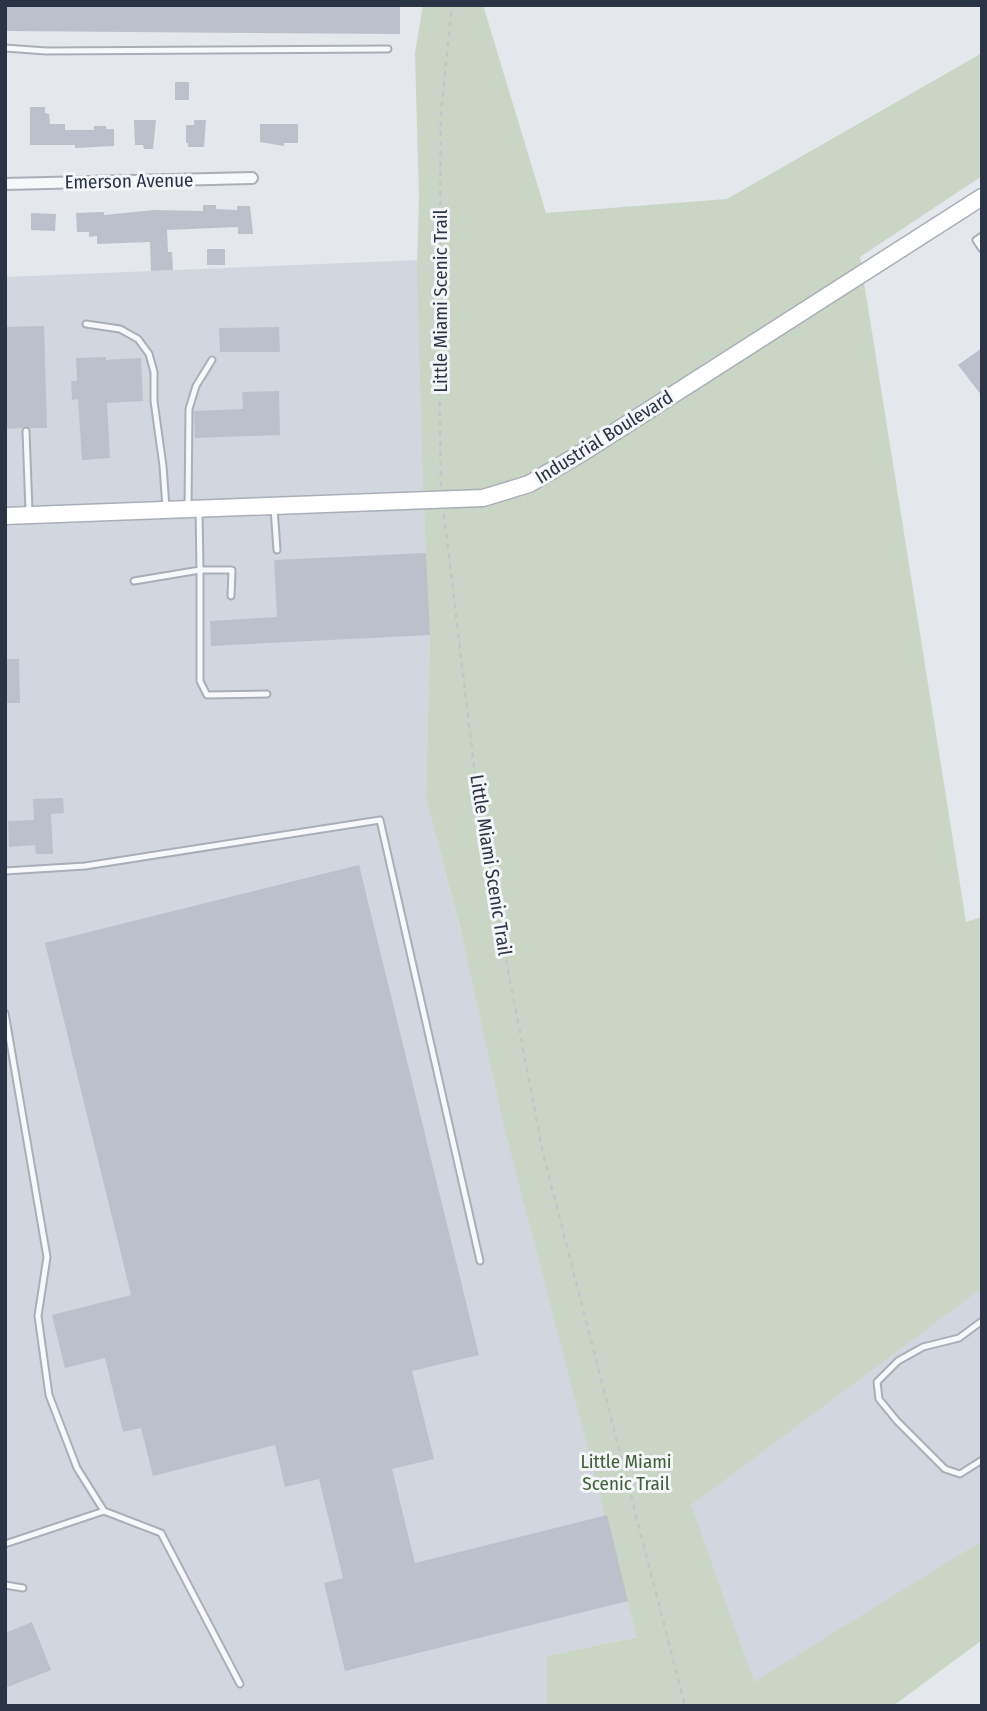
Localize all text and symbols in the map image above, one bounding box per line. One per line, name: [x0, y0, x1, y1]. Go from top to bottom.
street label: Emerson Avenue: [64, 168, 194, 194]
street label: Little Miami Scenic Trail: [429, 209, 452, 393]
street label: Industrial Boulevard: [531, 385, 677, 489]
street label: Little Miami Scenic Trail: [465, 773, 517, 957]
park label: Little Miami Scenic Trail: [580, 1450, 672, 1495]

